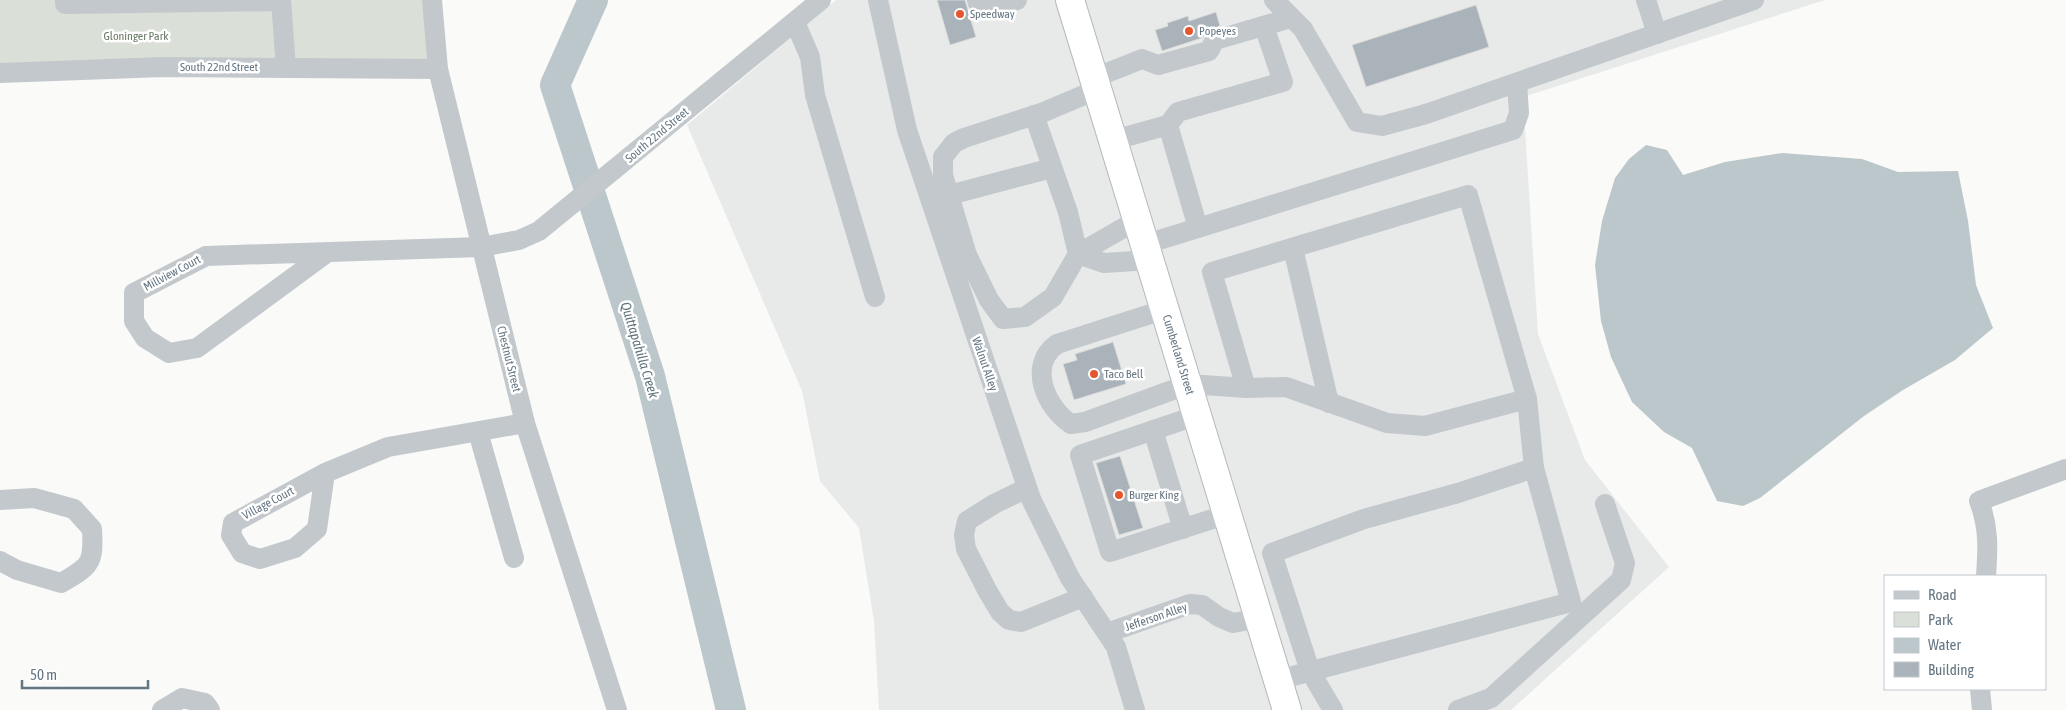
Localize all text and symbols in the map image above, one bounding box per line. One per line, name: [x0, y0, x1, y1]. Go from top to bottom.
place label: Speedway: [970, 7, 1015, 21]
marker: Speedway: [954, 8, 966, 20]
place label: Popeyes: [1199, 24, 1236, 38]
marker: Popeyes: [1183, 25, 1195, 37]
park label: Gloninger Park: [103, 29, 169, 43]
street label: South 22nd Street: [180, 60, 259, 74]
street label: South 22nd Street: [623, 104, 692, 165]
street label: Millview Court: [141, 252, 203, 294]
water label: Quittapahilla Creek: [618, 300, 663, 401]
street label: Cumberland Street: [1160, 313, 1197, 397]
street label: Chestnut Street: [494, 325, 524, 394]
street label: Walnut Alley: [969, 335, 1001, 393]
place label: Taco Bell: [1104, 367, 1144, 381]
marker: Taco Bell: [1088, 368, 1100, 380]
street label: Village Court: [240, 483, 297, 522]
place label: Burger King: [1129, 488, 1180, 502]
marker: Burger King: [1113, 489, 1125, 501]
legend: [1884, 575, 2046, 690]
text: Road: [1928, 586, 1957, 603]
street label: Jefferson Alley: [1123, 600, 1189, 634]
text: Park: [1928, 611, 1953, 628]
text: Water: [1928, 636, 1961, 653]
scale bar: [22, 658, 149, 690]
text: Building: [1928, 661, 1974, 678]
text: 50 m: [30, 666, 57, 683]

